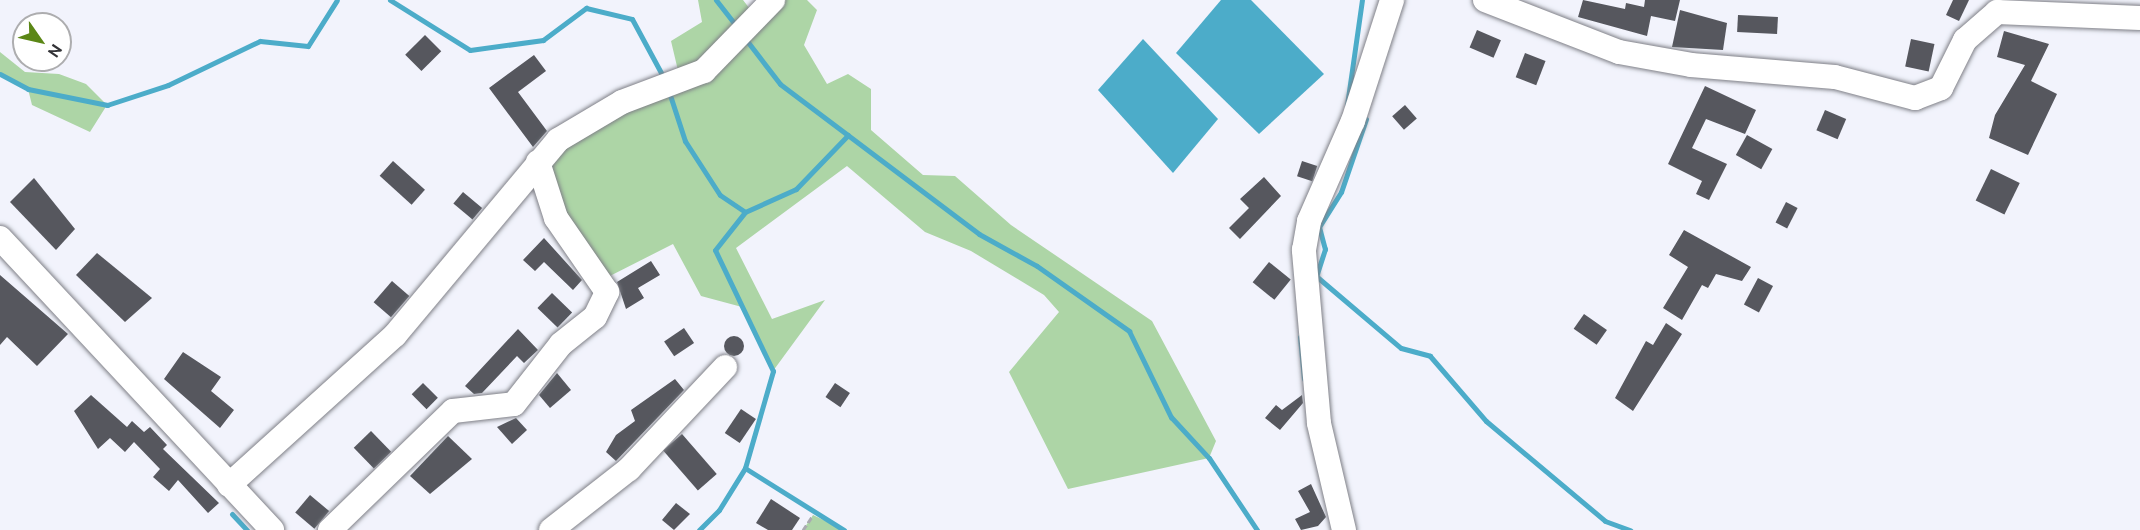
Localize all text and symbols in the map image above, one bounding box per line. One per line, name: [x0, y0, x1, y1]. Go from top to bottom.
north arrow: [12, 12, 72, 72]
text: N: [44, 41, 66, 61]

